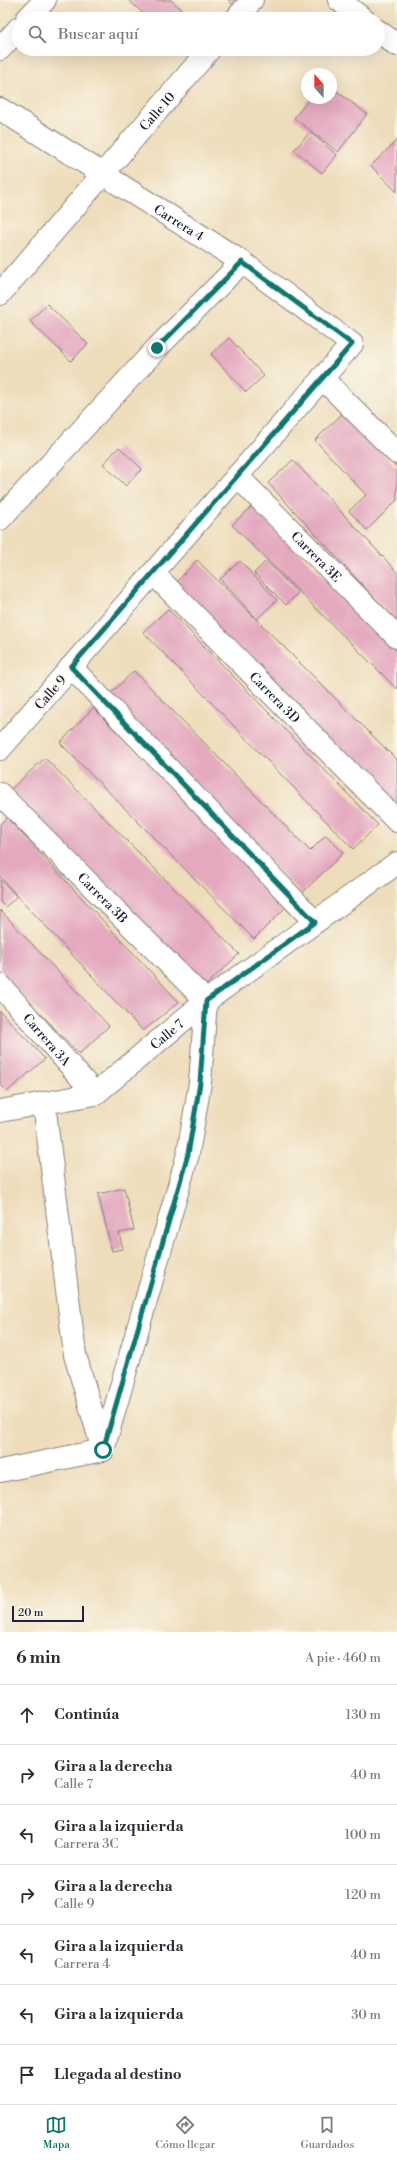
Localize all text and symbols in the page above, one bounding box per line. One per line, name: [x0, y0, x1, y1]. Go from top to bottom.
search box: [12, 12, 385, 56]
icon: search: [26, 23, 48, 45]
text: Buscar aquí: [58, 25, 139, 44]
north arrow: [301, 68, 337, 104]
street label: Calle 10: [136, 89, 179, 134]
street label: Carrera 4: [151, 201, 207, 245]
route end: [148, 339, 166, 357]
street label: Carrera 3E: [288, 528, 344, 585]
street label: Carrera 3D: [246, 669, 303, 727]
street label: Calle 9: [31, 672, 70, 713]
street label: Carrera 3B: [74, 870, 131, 927]
street label: Carrera 3A: [19, 1010, 74, 1070]
street label: Calle 7: [147, 1016, 188, 1053]
route start: [94, 1441, 112, 1459]
scale bar: [12, 1604, 84, 1623]
text: 20 m: [18, 1606, 43, 1620]
text: 6 min: [16, 1647, 61, 1669]
text: A pie · 460 m: [305, 1650, 381, 1666]
icon: ahead: [16, 1704, 38, 1726]
text: Continúa: [54, 1705, 119, 1724]
text: 130 m: [346, 1707, 381, 1723]
text: Gira a la derecha: [54, 1757, 173, 1776]
icon: right: [16, 1764, 38, 1786]
text: 40 m: [351, 1767, 381, 1783]
text: Calle 7: [54, 1776, 93, 1792]
text: Gira a la izquierda: [54, 1817, 184, 1836]
icon: left: [16, 1824, 38, 1846]
text: 100 m: [345, 1827, 381, 1843]
text: Carrera 3C: [54, 1836, 118, 1852]
text: Gira a la derecha: [54, 1877, 173, 1896]
icon: right: [16, 1884, 38, 1906]
text: 120 m: [345, 1887, 381, 1903]
text: Calle 9: [54, 1896, 94, 1912]
text: Gira a la izquierda: [54, 1937, 184, 1956]
icon: left: [16, 1944, 38, 1966]
text: 40 m: [351, 1947, 381, 1963]
text: Carrera 4: [54, 1956, 110, 1972]
icon: left: [16, 2004, 38, 2026]
text: Gira a la izquierda: [54, 2005, 184, 2024]
text: 30 m: [351, 2007, 381, 2023]
icon: arrive: [16, 2064, 38, 2086]
text: Llegada al destino: [54, 2065, 182, 2084]
tab: Mapa: [43, 2114, 70, 2152]
tab: Cómo llegar: [155, 2114, 215, 2152]
tab: Guardados: [301, 2114, 354, 2152]

